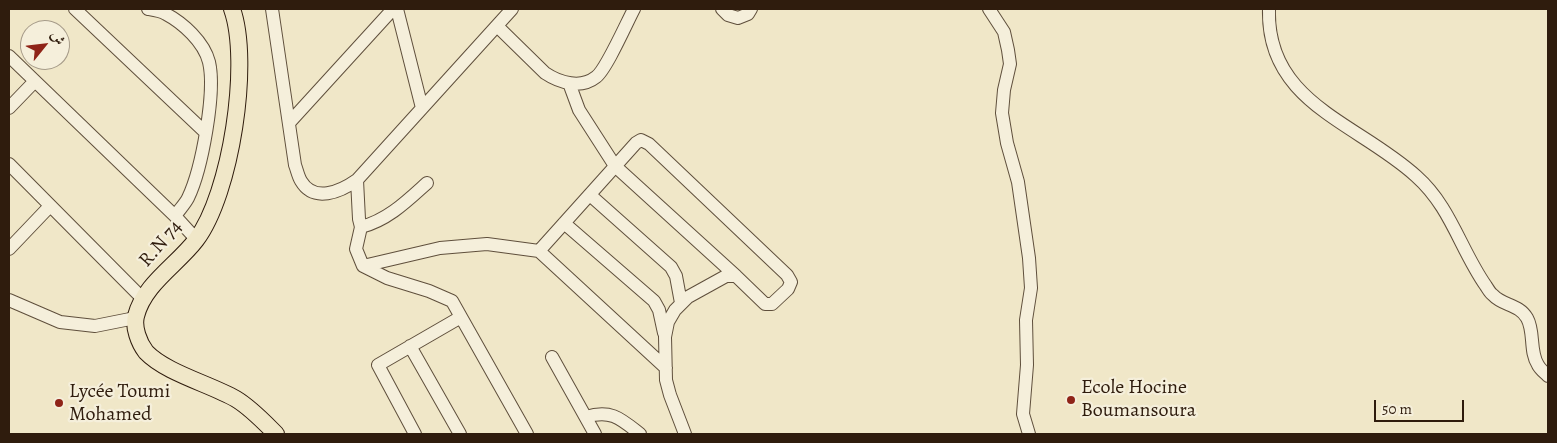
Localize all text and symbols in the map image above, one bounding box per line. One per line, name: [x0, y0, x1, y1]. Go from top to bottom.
north arrow: [20, 20, 70, 70]
text: ش: [46, 27, 69, 49]
street label: R.N 74: [134, 216, 188, 272]
place label: Ecole Hocine Boumansoura: [1081, 376, 1196, 423]
place label: Lycée Toumi Mohamed: [69, 380, 170, 427]
scale bar: [1377, 390, 1467, 422]
marker: Ecole Hocine Boumansoura: [1065, 394, 1077, 406]
marker: Lycée Toumi Mohamed: [53, 397, 65, 409]
text: 50 m: [1382, 399, 1412, 419]

